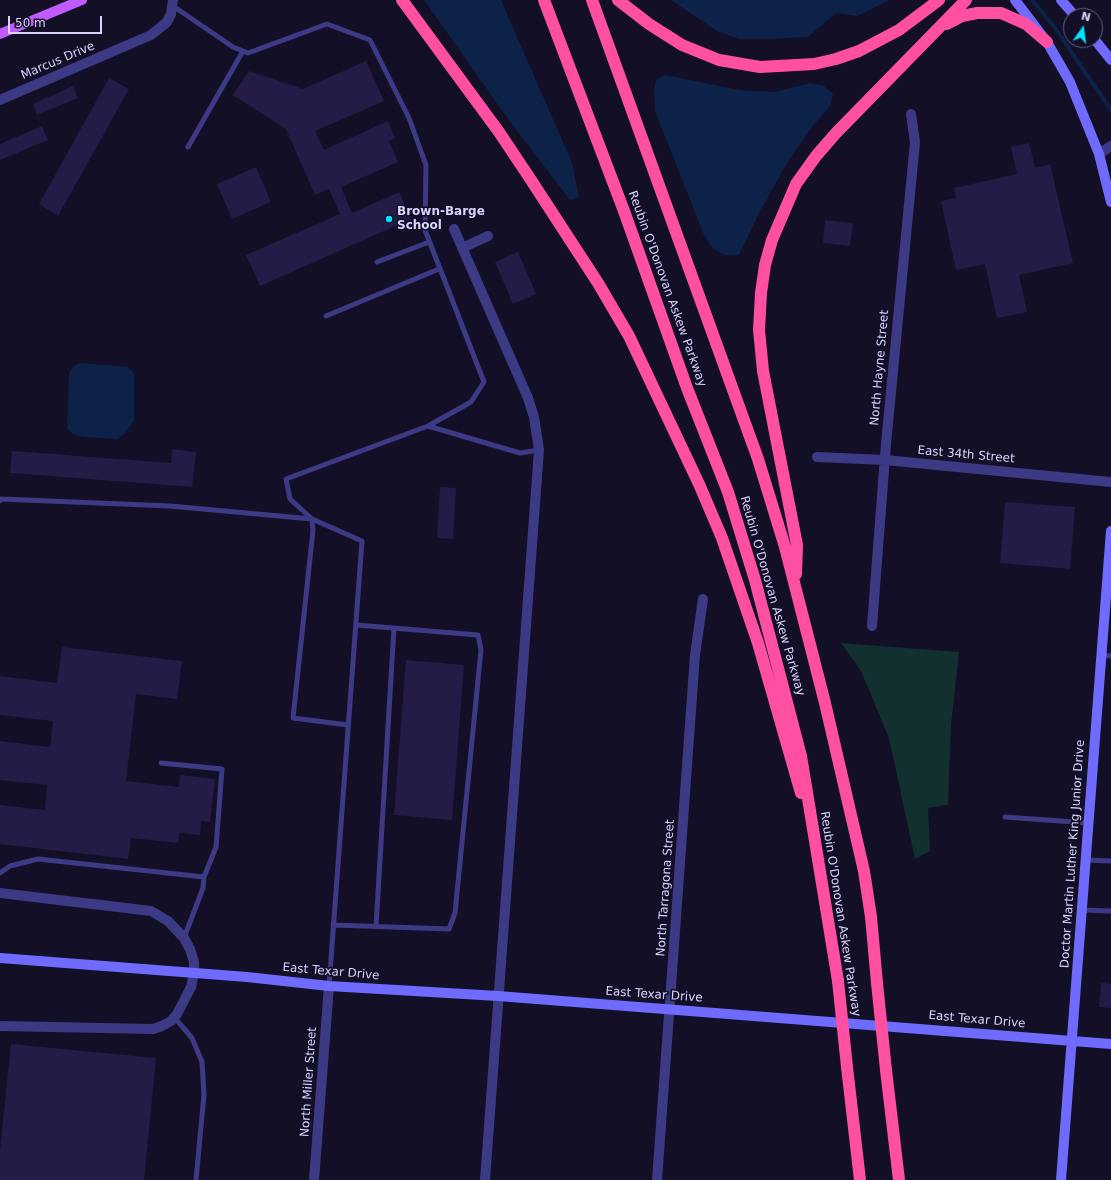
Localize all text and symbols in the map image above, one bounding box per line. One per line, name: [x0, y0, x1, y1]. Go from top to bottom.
scale bar: [10, 8, 104, 34]
north arrow: [1063, 8, 1103, 48]
text: N: [1080, 9, 1092, 24]
text: 50 m: [15, 16, 46, 30]
street label: Marcus Drive: [19, 39, 97, 83]
street label: Reubin O'Donovan Askew Parkway: [625, 189, 709, 389]
place label: Brown-Barge School: [397, 205, 485, 233]
marker: Brown-Barge School: [384, 214, 394, 224]
street label: North Hayne Street: [868, 310, 892, 426]
street label: East 34th Street: [917, 444, 1015, 466]
street label: Reubin O'Donovan Askew Parkway: [736, 494, 808, 698]
street label: Doctor Martin Luther King Junior Drive: [1058, 739, 1088, 969]
street label: Reubin O'Donovan Askew Parkway: [817, 810, 863, 1018]
street label: North Tarragona Street: [654, 819, 678, 957]
street label: East Texar Drive: [282, 961, 380, 983]
street label: East Texar Drive: [605, 984, 703, 1006]
street label: East Texar Drive: [928, 1009, 1026, 1031]
street label: North Miller Street: [298, 1026, 320, 1138]

